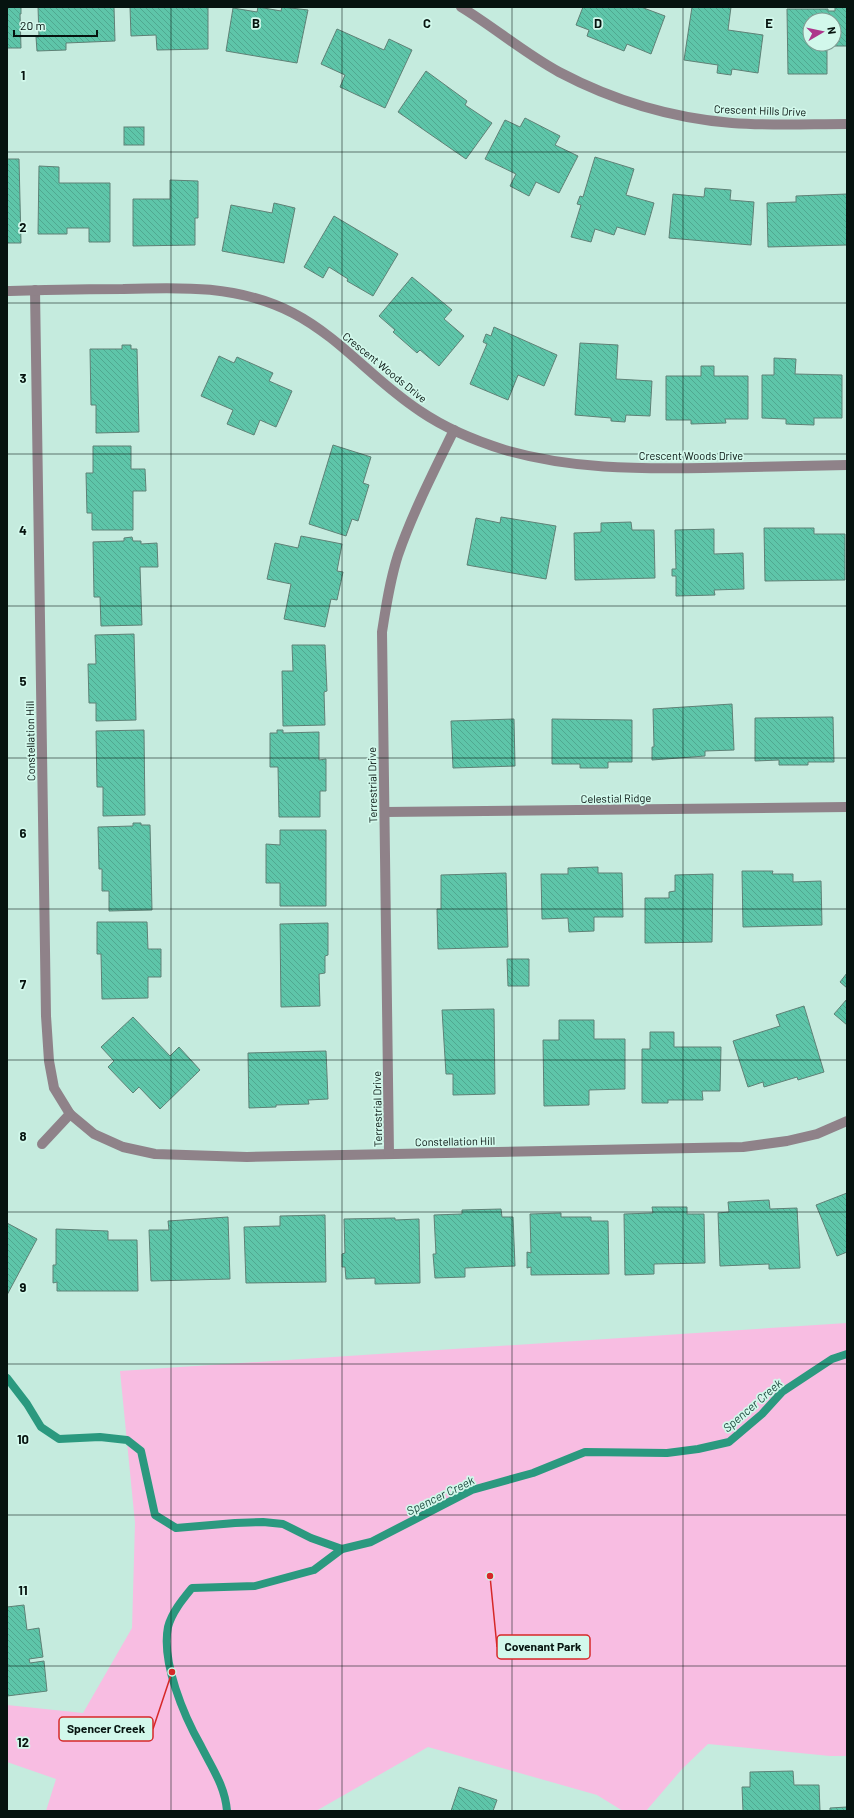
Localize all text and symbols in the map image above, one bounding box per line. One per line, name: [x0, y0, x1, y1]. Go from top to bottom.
scale bar: [14, 12, 97, 38]
north arrow: [802, 12, 842, 52]
text: B: [252, 15, 260, 31]
text: C: [423, 15, 431, 31]
text: D: [594, 15, 602, 31]
text: E: [765, 15, 773, 31]
text: 20 m: [20, 18, 46, 32]
text: N: [825, 26, 839, 35]
text: 1: [21, 67, 25, 83]
street label: Crescent Hills Drive: [714, 102, 807, 118]
text: 2: [19, 219, 27, 235]
street label: Crescent Woods Drive: [340, 329, 430, 405]
text: 3: [19, 370, 27, 386]
street label: Crescent Woods Drive: [639, 449, 743, 462]
text: 4: [19, 522, 27, 538]
text: 5: [19, 673, 27, 689]
street label: Constellation Hill: [23, 701, 37, 781]
street label: Terrestrial Drive: [365, 747, 379, 823]
street label: Celestial Ridge: [581, 791, 652, 805]
text: 6: [20, 825, 27, 841]
text: 7: [20, 976, 27, 992]
street label: Terrestrial Drive: [370, 1071, 384, 1147]
text: 8: [19, 1128, 27, 1144]
street label: Constellation Hill: [415, 1134, 495, 1148]
text: 9: [20, 1279, 27, 1295]
water label: Spencer Creek: [720, 1375, 785, 1435]
text: 10: [17, 1431, 29, 1447]
water label: Spencer Creek: [404, 1472, 476, 1517]
text: 11: [18, 1582, 28, 1598]
callout: Covenant Park: [497, 1635, 590, 1659]
text: Covenant Park: [505, 1639, 582, 1653]
callout: Spencer Creek: [59, 1717, 153, 1741]
text: Spencer Creek: [67, 1721, 146, 1735]
text: 12: [17, 1734, 29, 1750]

